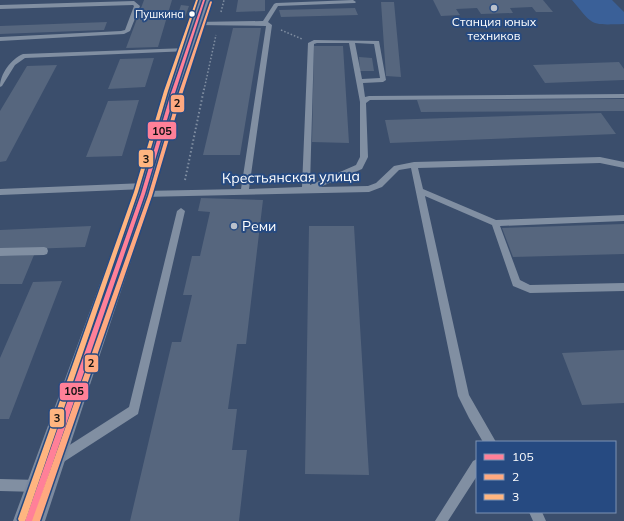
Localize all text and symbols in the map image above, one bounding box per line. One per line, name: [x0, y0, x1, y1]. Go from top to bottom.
marker: Станция юных техников: [489, 3, 499, 13]
place label: Пушкина: [135, 7, 184, 21]
marker: Пушкина: [187, 9, 197, 19]
place label: Станция юных техников: [452, 14, 537, 43]
line badge: 2: [170, 94, 185, 113]
text: 2: [174, 96, 181, 110]
line badge: 105: [147, 121, 177, 140]
text: 105: [152, 124, 172, 138]
line badge: 3: [138, 149, 154, 168]
text: 3: [143, 152, 150, 166]
street label: Крестьянская улица: [222, 167, 360, 187]
place label: Реми: [242, 217, 276, 235]
marker: Реми: [229, 221, 239, 231]
line badge: 2: [84, 354, 99, 373]
text: 2: [88, 356, 95, 370]
line badge: 105: [59, 382, 89, 401]
text: 105: [64, 384, 84, 398]
line badge: 3: [49, 408, 65, 428]
text: 3: [54, 411, 61, 425]
legend: [476, 441, 616, 513]
text: 105: [512, 449, 534, 464]
text: 2: [512, 469, 519, 484]
text: 3: [512, 489, 519, 504]

